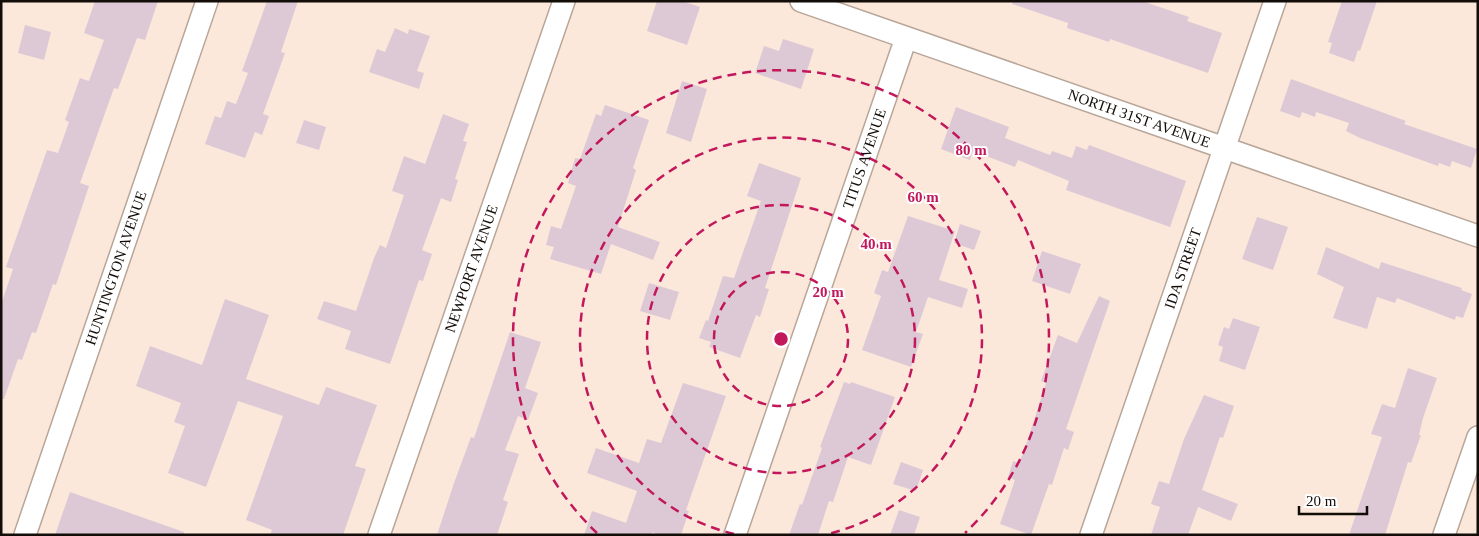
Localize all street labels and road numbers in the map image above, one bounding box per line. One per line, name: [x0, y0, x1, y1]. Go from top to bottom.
street label: NORTH 31ST AVENUE: [1066, 86, 1212, 150]
street label: TITUS AVENUE: [840, 106, 889, 211]
street label: HUNTINGTON AVENUE: [82, 189, 150, 347]
street label: NEWPORT AVENUE: [442, 203, 501, 335]
street label: IDA STREET: [1162, 226, 1204, 311]

